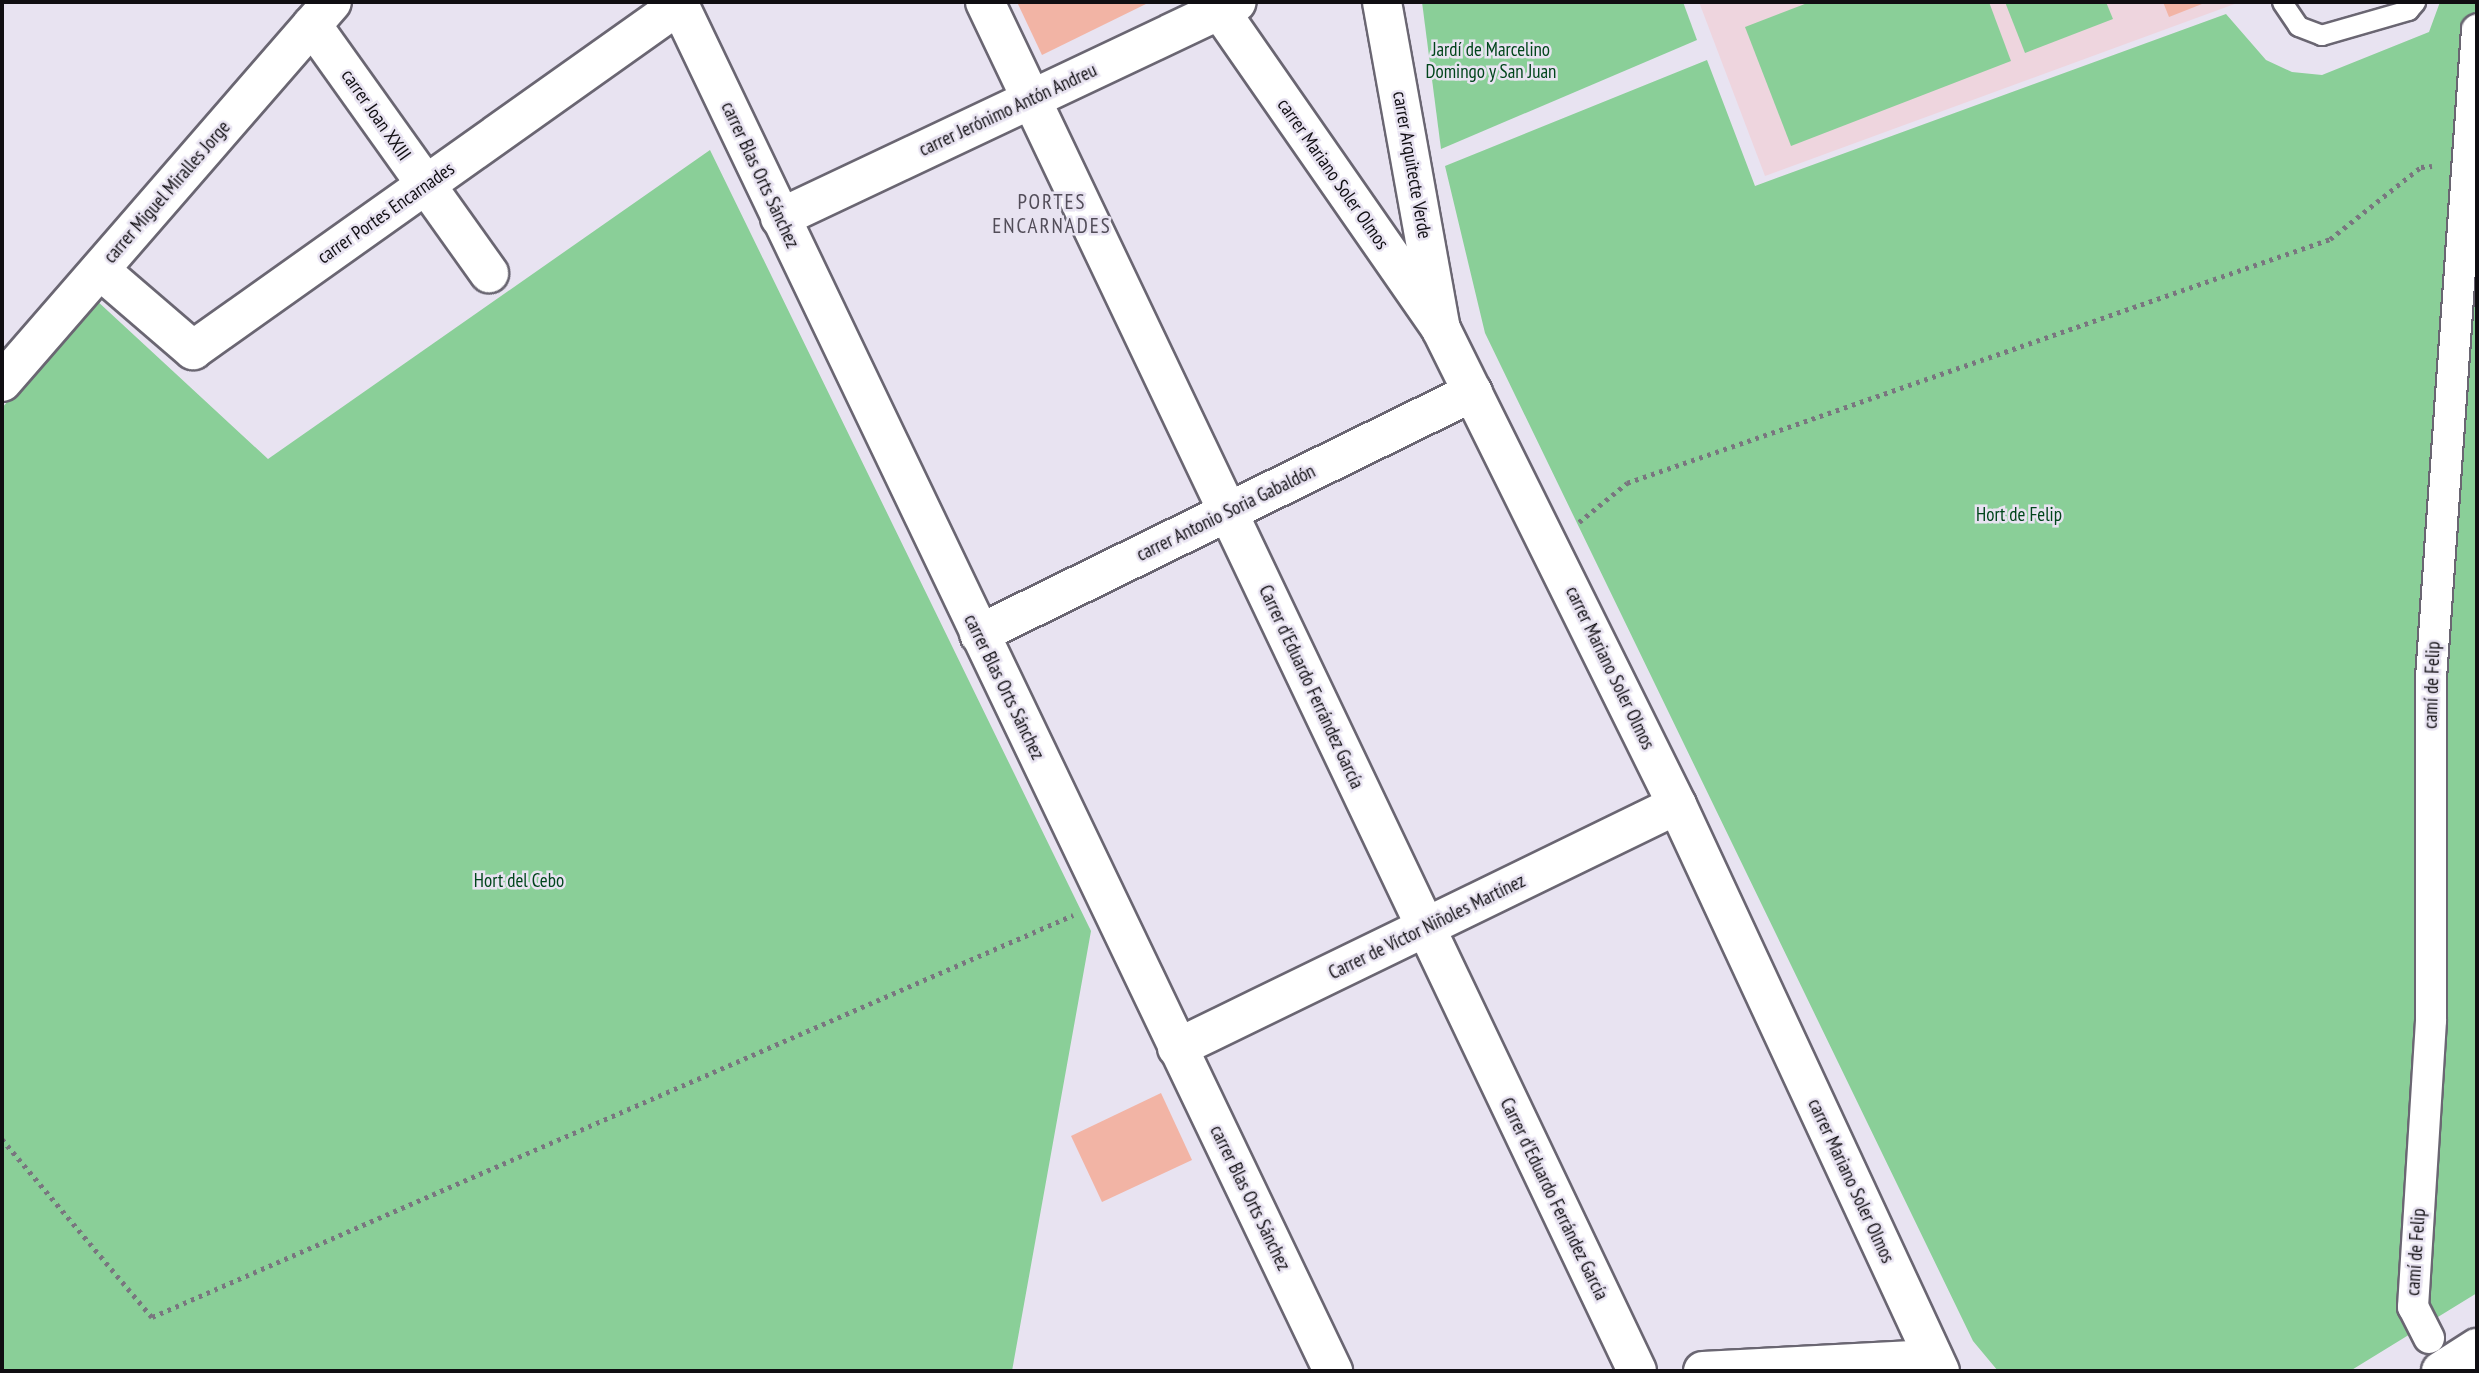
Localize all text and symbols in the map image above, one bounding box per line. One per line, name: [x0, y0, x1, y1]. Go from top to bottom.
park label: Jardí de Marcelino Domingo y San Juan: [1425, 39, 1557, 83]
street label: carrer Jerónimo Antón Andreu: [915, 59, 1101, 161]
street label: carrer Joan XXIII: [336, 65, 416, 165]
street label: carrer Arquitecte Verde: [1388, 89, 1436, 241]
street label: carrer Mariano Soler Olmos: [1272, 94, 1394, 254]
street label: carrer Blas Orts Sánchez: [716, 98, 804, 252]
street label: carrer Miguel Miralles Jorge: [99, 116, 235, 268]
street label: carrer Portes Encarnades: [313, 157, 459, 269]
district label: PORTES ENCARNADES: [993, 189, 1111, 239]
street label: carrer Antonio Soria Gabaldón: [1133, 460, 1319, 566]
park label: Hort de Felip: [1976, 504, 2062, 526]
street label: Carrer d'Eduardo Ferrández García: [1254, 581, 1368, 793]
street label: carrer Mariano Soler Olmos: [1561, 583, 1659, 753]
street label: carrer Blas Orts Sánchez: [959, 611, 1049, 763]
street label: camí de Felip: [2419, 641, 2445, 729]
street label: Carrer de Víctor Niñoles Martínez: [1325, 869, 1529, 985]
park label: Hort del Cebo: [474, 870, 564, 892]
street label: Carrer d'Eduardo Ferrández García: [1495, 1094, 1613, 1304]
street label: carrer Mariano Soler Olmos: [1803, 1095, 1899, 1267]
street label: carrer Blas Orts Sánchez: [1205, 1122, 1295, 1274]
street label: camí de Felip: [2402, 1208, 2430, 1296]

